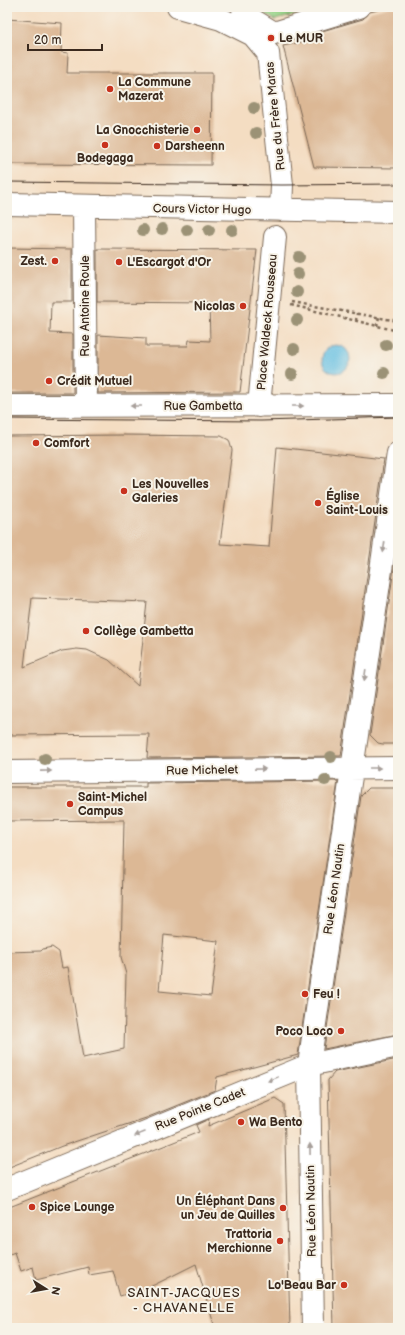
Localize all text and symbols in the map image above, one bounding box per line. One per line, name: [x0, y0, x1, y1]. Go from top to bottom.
scale bar: [28, 26, 102, 52]
place label: Le MUR: [279, 31, 323, 46]
text: 20 m: [34, 33, 61, 48]
marker: Le MUR: [266, 33, 276, 43]
street label: Rue du Frère Maras: [262, 61, 289, 171]
place label: La Commune Mazerat: [118, 75, 191, 104]
marker: La Commune Mazerat: [105, 84, 115, 94]
place label: La Gnocchisterie: [96, 123, 189, 138]
marker: La Gnocchisterie: [192, 125, 202, 135]
place label: Darsheenn: [165, 139, 225, 154]
marker: Bodegaga: [100, 140, 110, 150]
marker: Darsheenn: [152, 141, 162, 151]
place label: Bodegaga: [77, 151, 133, 166]
street label: Cours Victor Hugo: [153, 201, 252, 218]
street label: Place Waldeck Rousseau: [254, 253, 281, 391]
place label: Zest.: [20, 254, 47, 269]
street label: Rue Antoine Roule: [78, 255, 93, 357]
place label: L'Escargot d'Or: [127, 255, 211, 270]
marker: Zest.: [50, 256, 60, 266]
marker: L'Escargot d'Or: [114, 257, 124, 267]
place label: Nicolas: [194, 299, 235, 314]
marker: Nicolas: [238, 301, 248, 311]
place label: Crédit Mutuel: [57, 374, 132, 389]
marker: Crédit Mutuel: [44, 376, 54, 386]
street label: Rue Gambetta: [163, 399, 243, 414]
one-way arrow: [129, 403, 142, 409]
one-way arrow: [292, 403, 305, 409]
place label: Comfort: [44, 436, 89, 451]
marker: Comfort: [31, 438, 41, 448]
place label: Les Nouvelles Galeries: [132, 477, 209, 506]
marker: Les Nouvelles Galeries: [119, 486, 129, 496]
place label: Église Saint-Louis: [326, 487, 388, 518]
marker: Église Saint-Louis: [313, 498, 323, 508]
one-way arrow: [381, 541, 387, 553]
place label: Collège Gambetta: [94, 624, 194, 639]
marker: Collège Gambetta: [81, 626, 91, 636]
one-way arrow: [362, 669, 368, 681]
street label: Rue Michelet: [166, 762, 239, 779]
one-way arrow: [369, 765, 382, 771]
one-way arrow: [254, 766, 267, 772]
one-way arrow: [40, 768, 53, 774]
place label: Saint-Michel Campus: [78, 790, 147, 819]
marker: Saint-Michel Campus: [65, 799, 75, 809]
street label: Rue Léon Nautin: [321, 842, 348, 936]
place label: Feu !: [313, 987, 340, 1002]
marker: Feu !: [300, 989, 310, 999]
place label: Poco Loco: [276, 1024, 333, 1039]
marker: Poco Loco: [336, 1026, 346, 1036]
one-way arrow: [266, 1077, 278, 1083]
street label: Rue Pointe Cadet: [153, 1084, 248, 1134]
place label: Wa Bento: [249, 1115, 302, 1130]
marker: Wa Bento: [236, 1117, 246, 1127]
one-way arrow: [134, 1131, 145, 1137]
one-way arrow: [307, 1142, 313, 1155]
street label: Rue Léon Nautin: [303, 1165, 320, 1257]
place label: Un Éléphant Dans un Jeu de Quilles: [176, 1192, 275, 1223]
place label: Spice Lounge: [40, 1200, 115, 1215]
marker: Spice Lounge: [27, 1202, 37, 1212]
marker: Un Éléphant Dans un Jeu de Quilles: [278, 1203, 288, 1213]
place label: Trattoria Merchionne: [207, 1227, 272, 1256]
marker: Trattoria Merchionne: [275, 1236, 285, 1246]
north arrow: [26, 1269, 66, 1309]
place label: Lo'Beau Bar: [268, 1278, 336, 1293]
marker: Lo'Beau Bar: [339, 1280, 349, 1290]
district label: SAINT-JACQUES - CHAVANELLE: [127, 1285, 241, 1316]
text: N: [48, 1286, 62, 1296]

